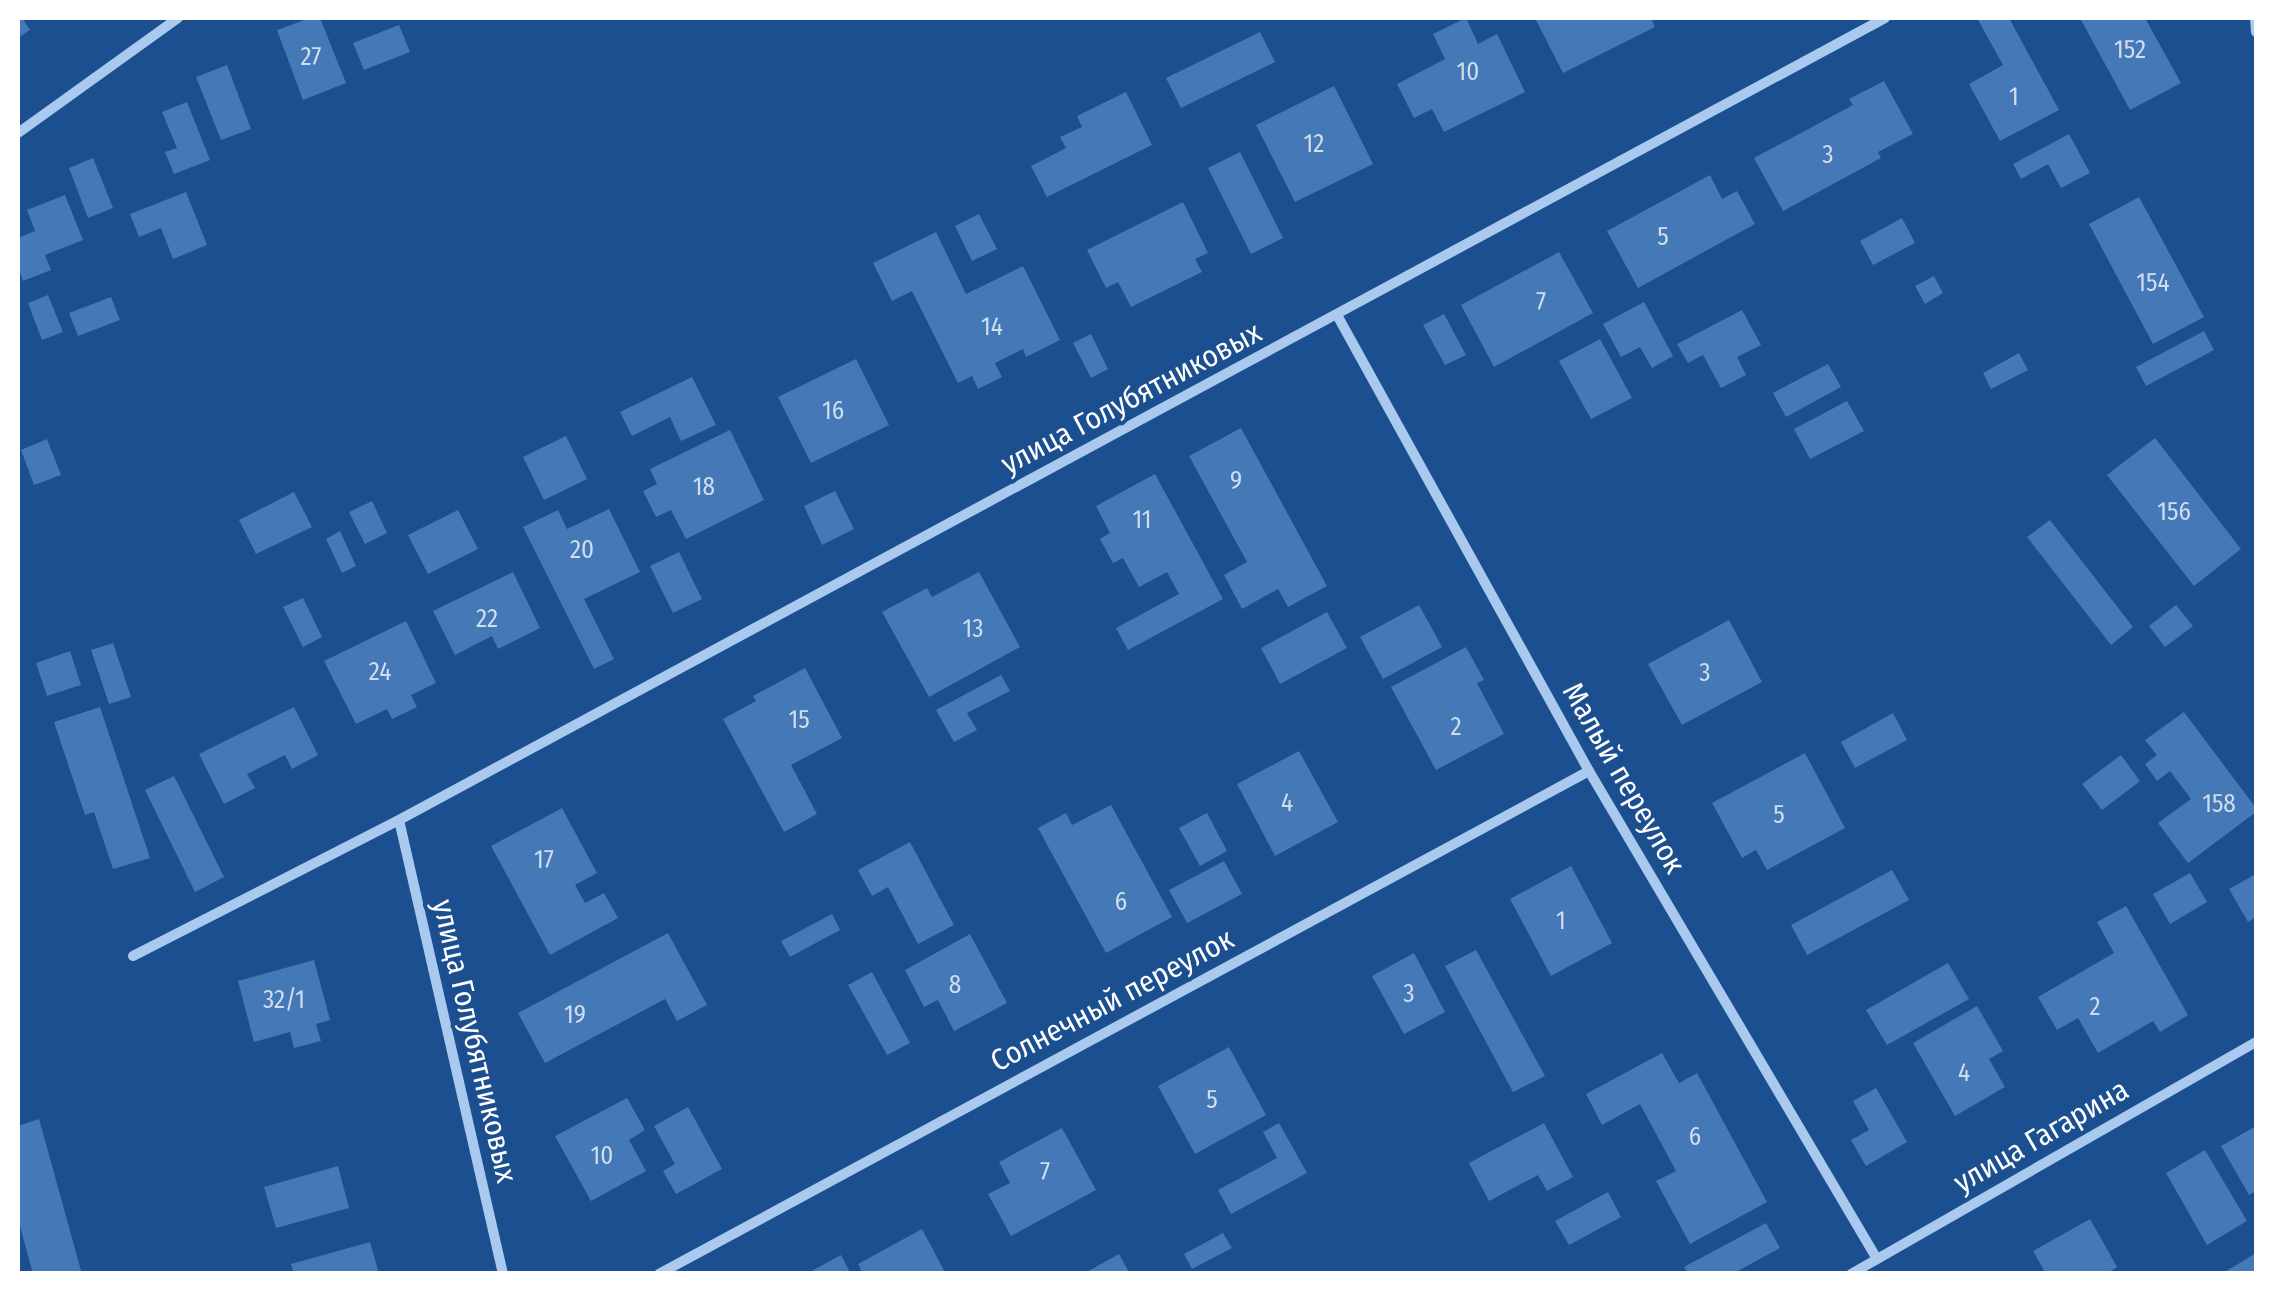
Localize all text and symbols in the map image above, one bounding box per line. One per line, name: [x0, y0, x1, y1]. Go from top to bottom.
house number: 152: [2114, 35, 2146, 65]
house number: 27: [301, 42, 321, 72]
house number: 10: [1457, 57, 1479, 87]
house number: 1: [2009, 82, 2019, 112]
house number: 12: [1304, 129, 1324, 159]
house number: 3: [1822, 140, 1834, 170]
house number: 5: [1657, 222, 1669, 252]
house number: 154: [2136, 268, 2170, 298]
house number: 7: [1536, 287, 1546, 317]
house number: 14: [981, 312, 1003, 342]
street label: улица Голубятниковых: [995, 314, 1268, 482]
house number: 16: [822, 396, 844, 426]
house number: 9: [1230, 466, 1242, 496]
house number: 18: [693, 472, 715, 502]
house number: 156: [2157, 497, 2191, 527]
house number: 11: [1132, 505, 1152, 535]
house number: 20: [570, 535, 594, 565]
house number: 22: [476, 604, 498, 634]
house number: 13: [962, 614, 984, 644]
house number: 24: [369, 657, 391, 687]
house number: 3: [1699, 658, 1711, 688]
street label: Малый переулок: [1555, 676, 1693, 880]
house number: 15: [788, 705, 810, 735]
house number: 2: [1450, 712, 1462, 742]
house number: 4: [1281, 788, 1293, 818]
house number: 158: [2202, 789, 2236, 819]
house number: 5: [1773, 800, 1785, 830]
house number: 17: [534, 845, 554, 875]
house number: 6: [1115, 887, 1127, 917]
street label: улица Голубятниковых: [425, 896, 525, 1187]
house number: 1: [1556, 906, 1566, 936]
street label: Солнечный переулок: [984, 921, 1240, 1079]
house number: 8: [949, 970, 961, 1000]
house number: 3: [1403, 979, 1415, 1009]
house number: 32/1: [263, 985, 305, 1015]
house number: 2: [2089, 992, 2101, 1022]
house number: 19: [564, 1000, 586, 1030]
house number: 4: [1958, 1058, 1970, 1088]
street label: улица Гагарина: [1947, 1071, 2135, 1201]
house number: 5: [1206, 1085, 1218, 1115]
house number: 6: [1689, 1122, 1701, 1152]
house number: 10: [591, 1141, 613, 1171]
house number: 7: [1040, 1157, 1050, 1187]

